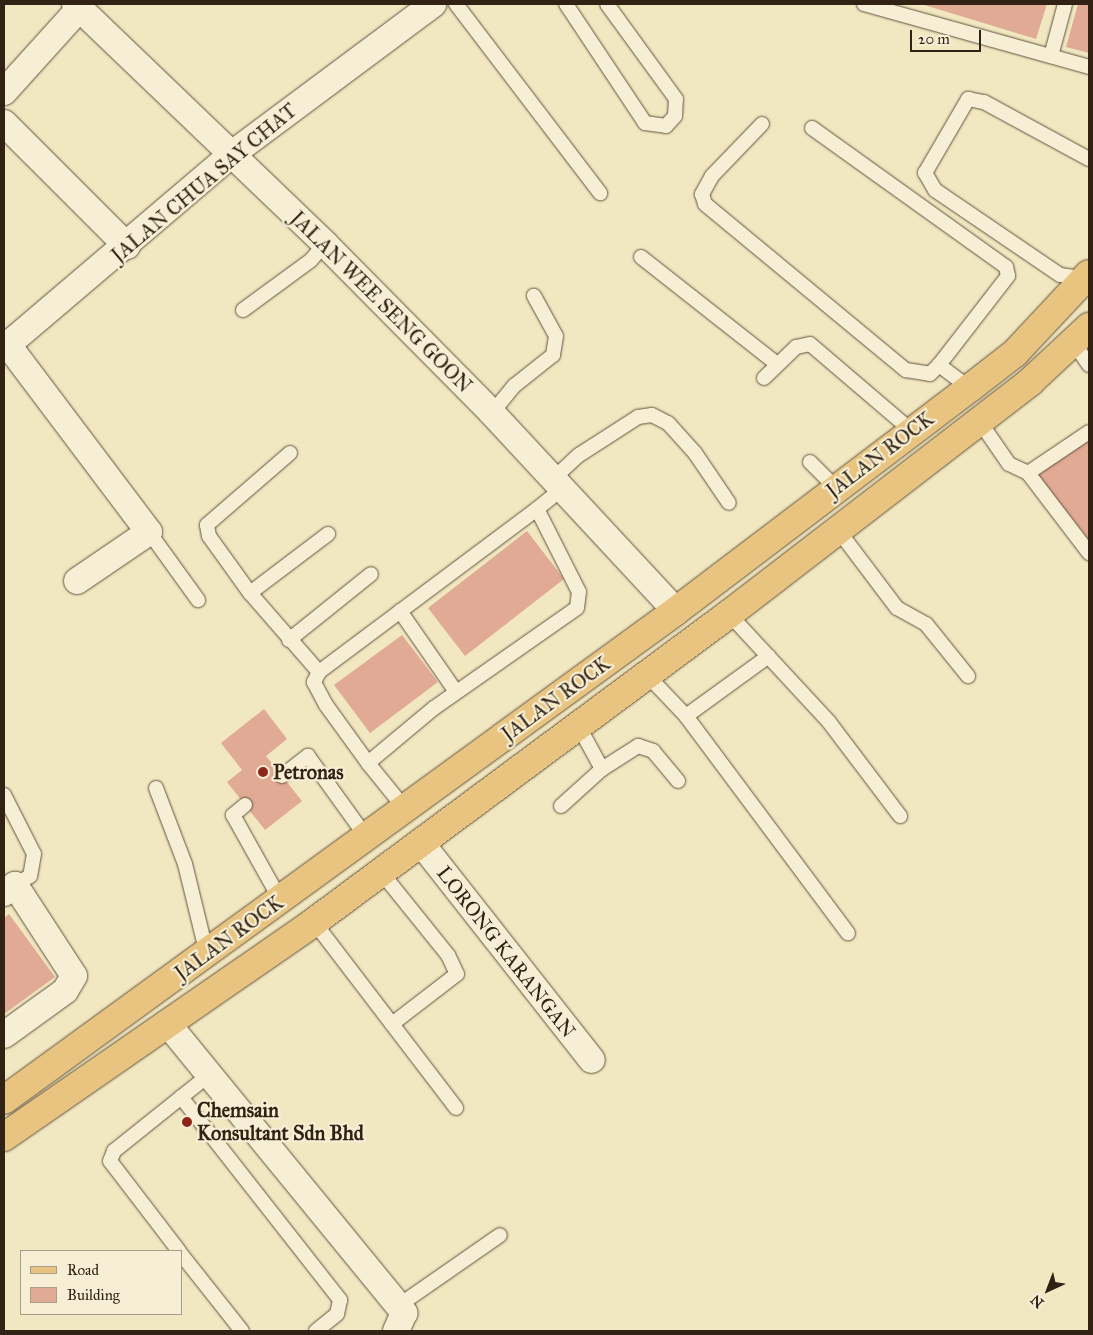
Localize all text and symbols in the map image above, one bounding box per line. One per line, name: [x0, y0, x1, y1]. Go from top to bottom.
scale bar: [913, 20, 984, 52]
text: 20 m: [918, 30, 950, 48]
street label: JALAN CHUA SAY CHAT: [107, 98, 301, 268]
street label: JALAN WEE SENG GOON: [285, 206, 477, 398]
street label: JALAN ROCK: [822, 407, 938, 503]
street label: JALAN ROCK: [497, 652, 615, 746]
place label: Petronas: [273, 760, 344, 784]
marker: Petronas: [257, 766, 269, 778]
street label: LORONG KARANGAN: [432, 861, 580, 1043]
street label: JALAN ROCK: [170, 891, 288, 985]
place label: Chemsain Konsultant Sdn Bhd: [197, 1098, 364, 1145]
marker: Chemsain Konsultant Sdn Bhd: [181, 1116, 193, 1128]
legend: [20, 1250, 182, 1315]
text: Road: [67, 1261, 99, 1279]
north arrow: [1023, 1265, 1073, 1315]
text: Building: [67, 1286, 120, 1304]
text: N: [1027, 1291, 1048, 1312]

